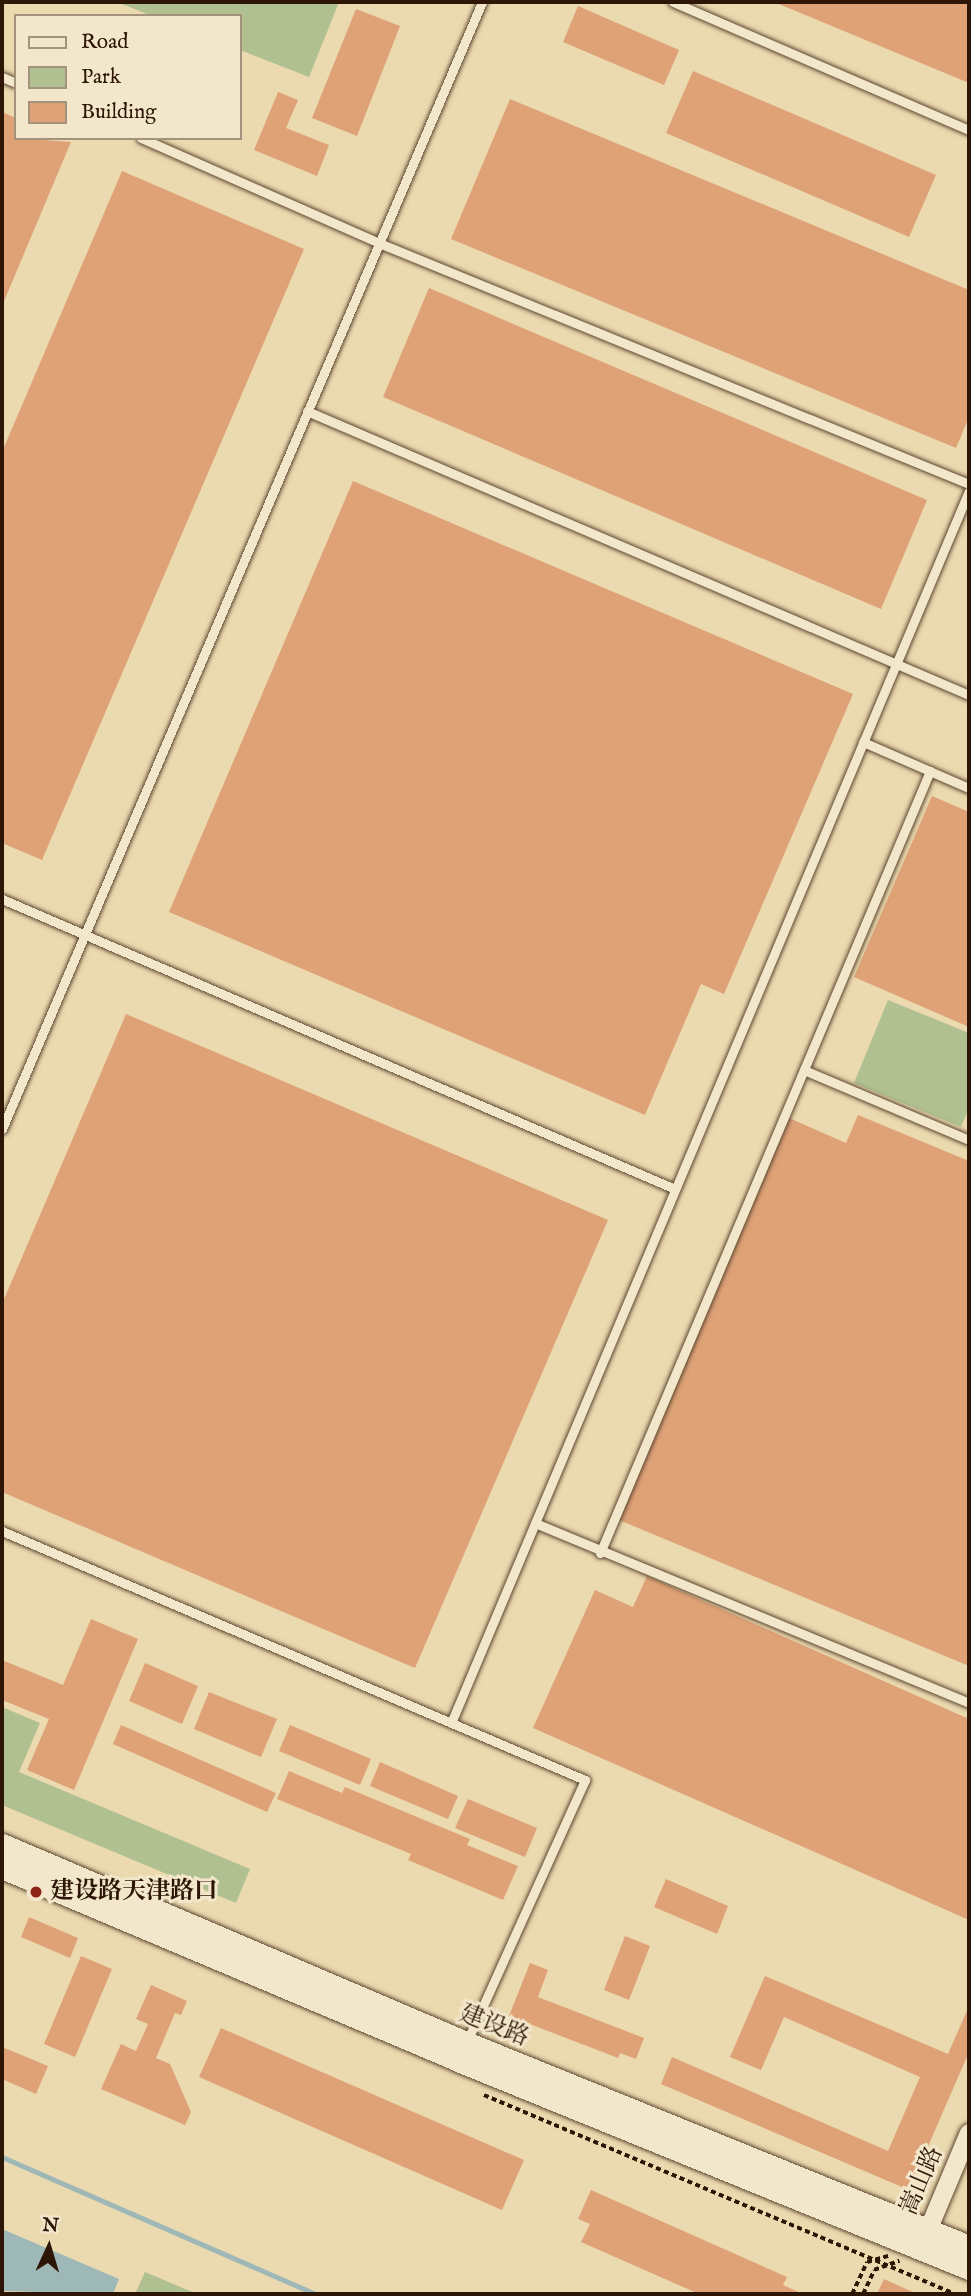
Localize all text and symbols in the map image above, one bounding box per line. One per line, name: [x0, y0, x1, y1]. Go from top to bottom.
legend: [14, 14, 242, 140]
text: Road: [81, 29, 128, 56]
text: Park: [81, 64, 121, 91]
text: Building: [81, 99, 156, 126]
place label: 建设路天津路口: [50, 1878, 218, 1906]
marker: 建设路天津路口: [28, 1884, 44, 1900]
street label: 建设路: [455, 1999, 533, 2053]
street label: 嵩山路: [895, 2142, 949, 2220]
north arrow: [14, 2212, 84, 2282]
text: N: [41, 2214, 60, 2239]

